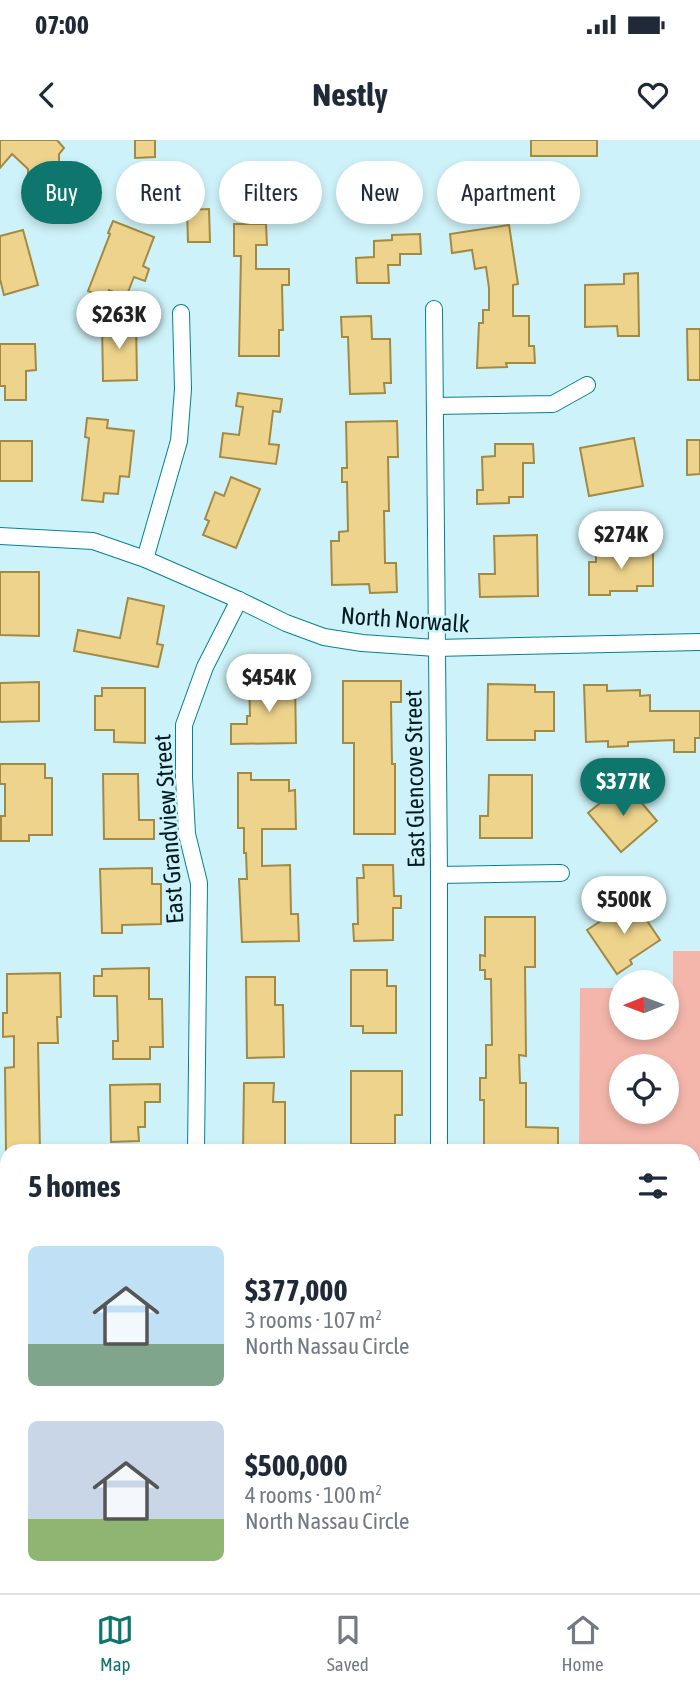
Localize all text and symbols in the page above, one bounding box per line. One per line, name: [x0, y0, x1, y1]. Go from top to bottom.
text: 07:00: [35, 10, 89, 40]
icon: back: [28, 76, 66, 114]
text: Nestly: [312, 76, 388, 113]
icon: heart: [634, 76, 672, 114]
chip: Buy: [21, 161, 102, 224]
chip: Rent: [116, 161, 205, 224]
chip: Filters: [219, 161, 322, 224]
chip: New: [336, 161, 423, 224]
chip: Apartment: [437, 161, 580, 224]
pin: $263K: [70, 292, 168, 351]
text: $263K: [92, 301, 146, 327]
pin: $274K: [572, 512, 670, 571]
text: $274K: [594, 521, 648, 547]
street label: North Norwalk: [340, 602, 471, 637]
pin: $454K: [220, 654, 318, 714]
text: $454K: [242, 664, 296, 690]
street label: East Glencove Street: [399, 690, 430, 868]
street label: East Grandview Street: [148, 733, 189, 925]
pin: $377K: [574, 758, 672, 818]
text: $377K: [596, 768, 650, 794]
pin: $500K: [575, 876, 673, 936]
text: $500K: [597, 886, 651, 912]
north arrow: [609, 970, 679, 1040]
map controls: [609, 970, 679, 1124]
button: locate: [609, 1054, 679, 1124]
icon: filters: [634, 1167, 672, 1205]
text: 5 homes: [28, 1169, 121, 1203]
text: $377,000: [245, 1273, 348, 1307]
icon: home: [84, 1274, 168, 1358]
text: 3 rooms · 107 m²: [245, 1307, 382, 1333]
text: North Nassau Circle: [245, 1333, 410, 1359]
text: $500,000: [245, 1448, 348, 1482]
icon: home: [84, 1449, 168, 1533]
text: 4 rooms · 100 m²: [245, 1482, 382, 1508]
text: North Nassau Circle: [245, 1508, 410, 1534]
tab: Map: [96, 1611, 134, 1675]
tab: Saved: [327, 1611, 369, 1675]
tab: Home: [561, 1611, 604, 1675]

